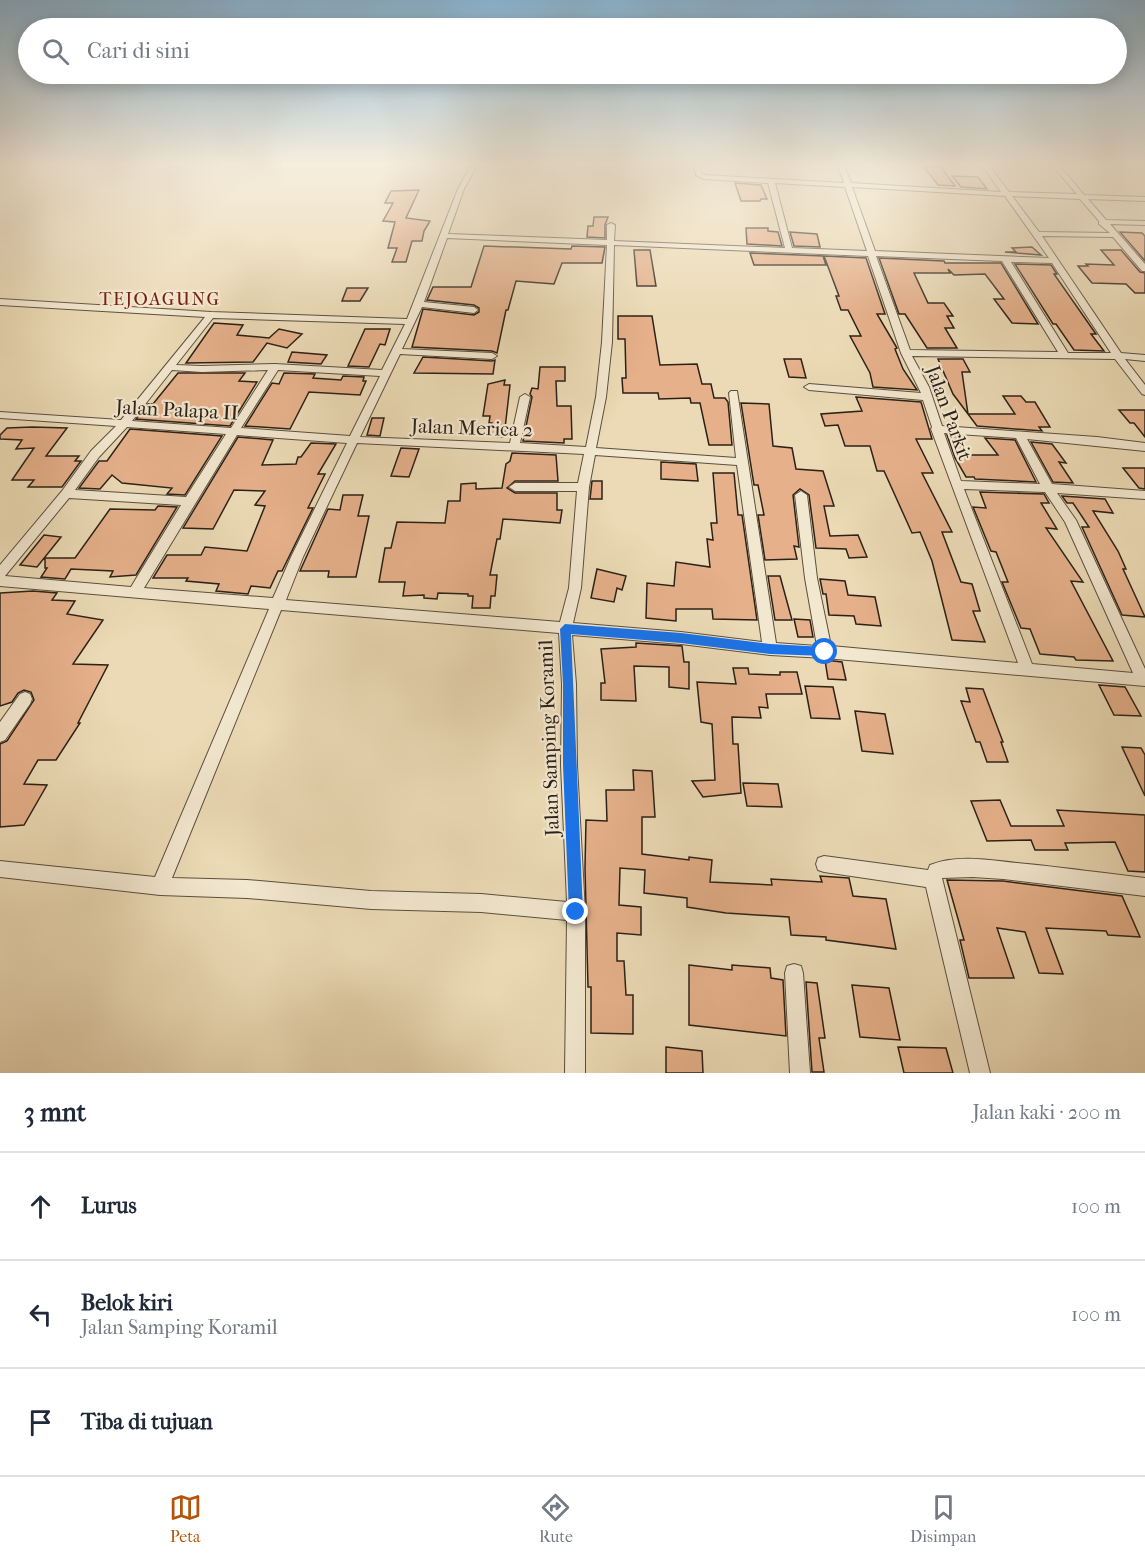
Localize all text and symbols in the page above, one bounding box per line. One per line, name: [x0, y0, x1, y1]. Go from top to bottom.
search box: [18, 18, 1127, 84]
icon: search: [39, 35, 72, 68]
text: Cari di sini: [87, 38, 190, 64]
district label: TEJOAGUNG: [99, 289, 221, 310]
street label: Jalan Parkit: [920, 360, 977, 464]
street label: Jalan Palapa II: [113, 395, 239, 425]
street label: Jalan Merica 2: [409, 414, 533, 442]
route start: [811, 638, 837, 664]
street label: Jalan Samping Koramil: [534, 639, 564, 839]
route end: [562, 898, 588, 924]
text: 3 mnt: [24, 1097, 86, 1128]
text: Jalan kaki · 200 m: [972, 1101, 1121, 1124]
icon: ahead: [24, 1190, 57, 1223]
text: Lurus: [81, 1193, 137, 1219]
text: 100 m: [1071, 1195, 1121, 1218]
text: Belok kiri: [81, 1290, 173, 1316]
icon: left: [24, 1298, 57, 1331]
text: 100 m: [1071, 1303, 1121, 1326]
text: Jalan Samping Koramil: [81, 1316, 278, 1339]
icon: arrive: [24, 1406, 57, 1439]
text: Tiba di tujuan: [81, 1409, 213, 1435]
tab: Peta: [169, 1491, 202, 1546]
tab: Rute: [539, 1491, 573, 1546]
tab: Disimpan: [910, 1491, 976, 1546]

